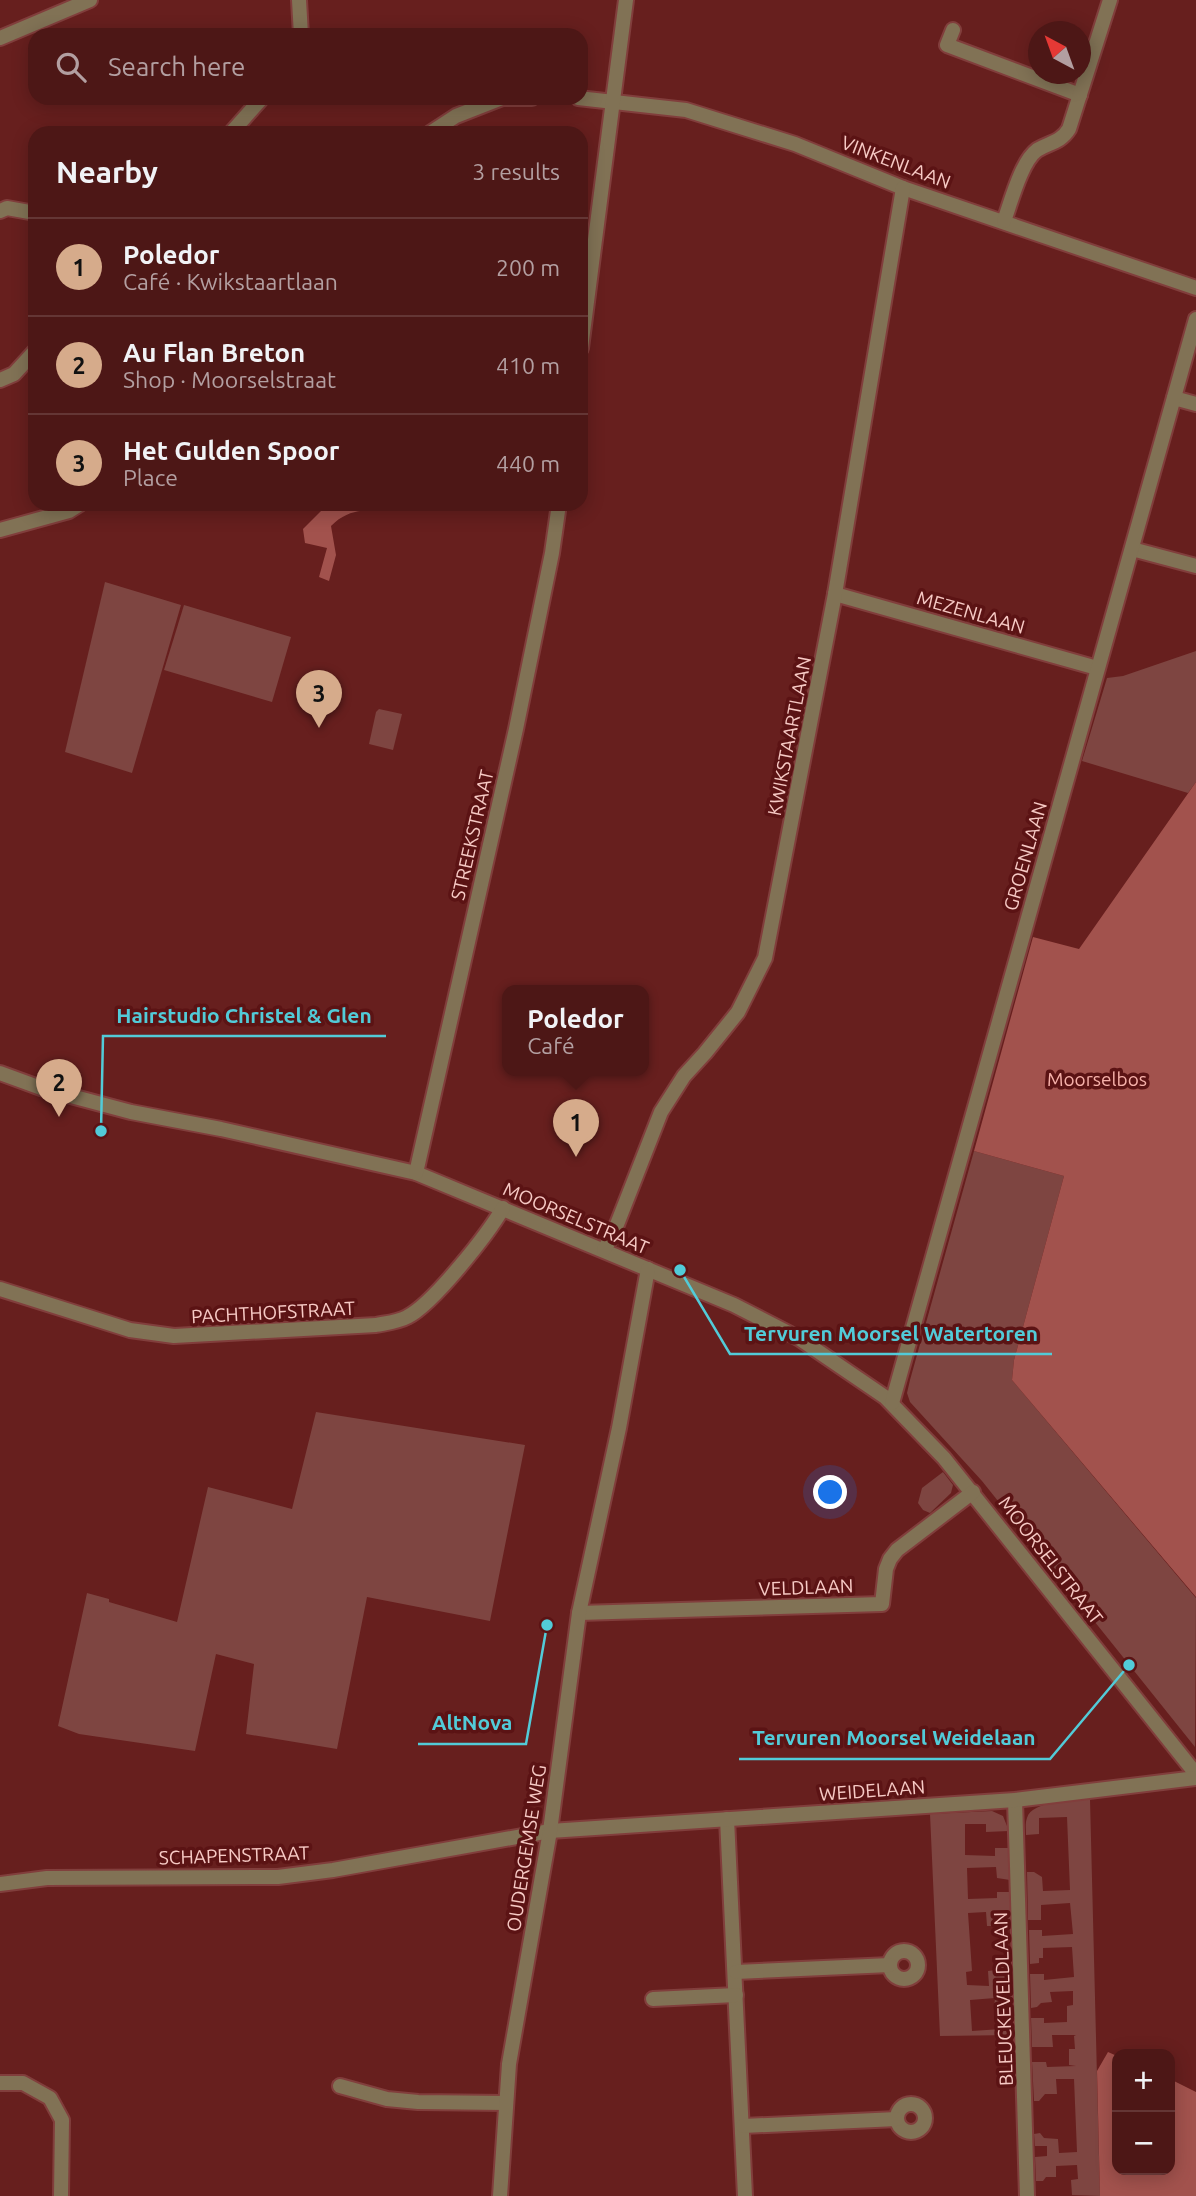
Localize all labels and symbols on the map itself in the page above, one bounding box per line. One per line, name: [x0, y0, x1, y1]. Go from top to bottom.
north arrow: [1028, 21, 1091, 84]
street label: VINKENLAAN: [838, 131, 954, 193]
street label: MEZENLAAN: [914, 586, 1028, 638]
street label: KWIKSTAARTLAAN: [763, 654, 815, 818]
pin: 3: [296, 670, 342, 728]
street label: STREEKSTRAAT: [446, 767, 498, 902]
street label: GROENLAAN: [999, 799, 1051, 913]
callout: Hairstudio Christel & Glen: [103, 994, 386, 1036]
text: Hairstudio Christel & Glen: [116, 1003, 372, 1027]
pin: 2: [36, 1059, 82, 1117]
park label: Moorselbos: [1047, 1068, 1147, 1090]
pin: 1: [553, 1099, 599, 1157]
street label: MOORSELSTRAAT: [500, 1177, 653, 1259]
street label: PACHTHOFSTRAAT: [191, 1297, 356, 1327]
callout: Tervuren Moorsel Watertoren: [730, 1312, 1052, 1354]
text: Tervuren Moorsel Watertoren: [744, 1321, 1038, 1345]
your location: [813, 1475, 847, 1509]
street label: MOORSELSTRAAT: [994, 1492, 1108, 1629]
street label: VELDLAAN: [758, 1574, 854, 1600]
callout: AltNova: [418, 1702, 526, 1744]
text: AltNova: [432, 1710, 512, 1734]
callout: Tervuren Moorsel Weidelaan: [739, 1717, 1050, 1759]
text: Tervuren Moorsel Weidelaan: [752, 1725, 1036, 1749]
street label: OUDERGEMSE WEG: [502, 1763, 550, 1933]
street label: WEIDELAAN: [818, 1775, 926, 1805]
street label: SCHAPENSTRAAT: [158, 1841, 310, 1869]
street label: BLEUCKEVELDLAAN: [989, 1912, 1017, 2086]

